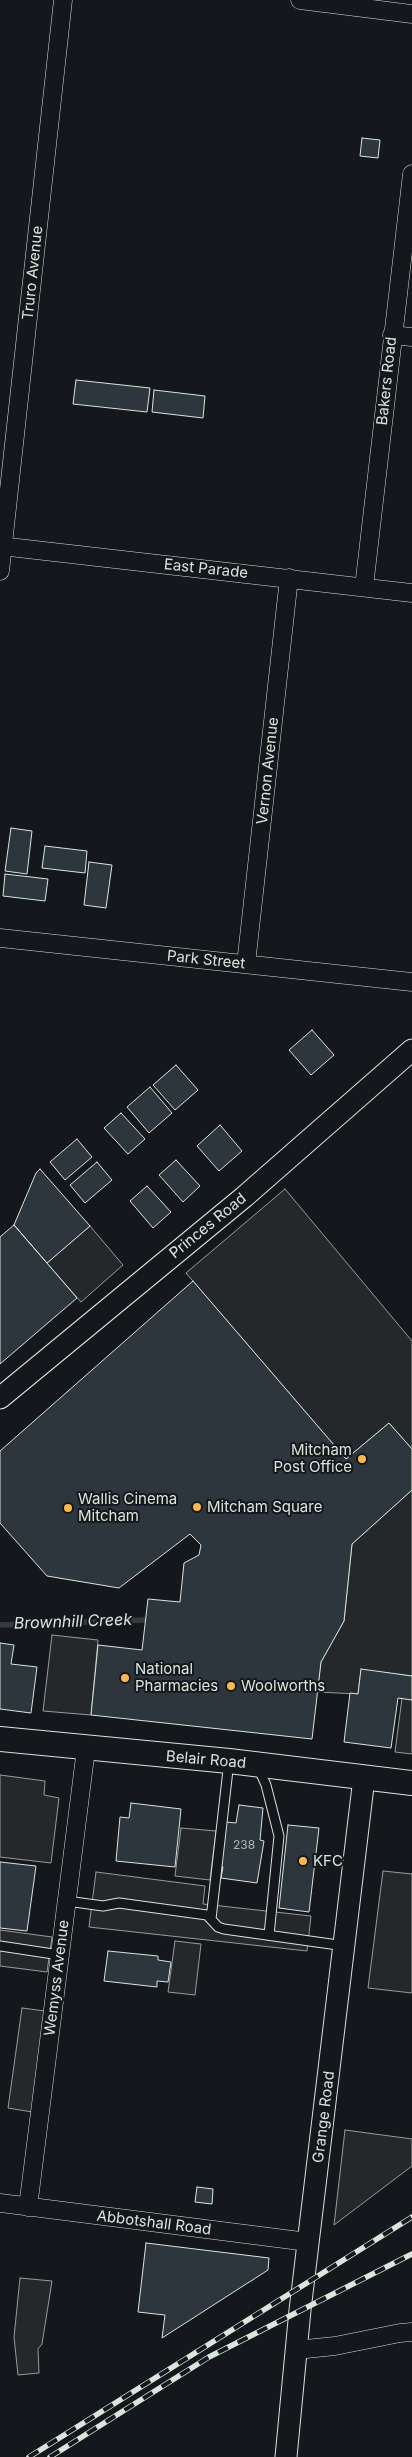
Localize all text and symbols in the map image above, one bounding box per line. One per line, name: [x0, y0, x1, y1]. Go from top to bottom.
street label: Truro Avenue: [19, 225, 47, 321]
street label: Bakers Road: [373, 336, 401, 426]
street label: East Parade: [163, 556, 249, 582]
street label: Vernon Avenue: [253, 716, 283, 826]
street label: Park Street: [166, 947, 246, 973]
street label: Princes Road: [166, 1190, 250, 1262]
place label: Mitcham Post Office: [274, 1441, 352, 1476]
marker: Mitcham Post Office: [356, 1453, 368, 1465]
place label: Wallis Cinema Mitcham: [78, 1490, 177, 1525]
place label: Mitcham Square: [207, 1498, 322, 1516]
marker: Mitcham Square: [191, 1501, 203, 1513]
marker: Wallis Cinema Mitcham: [62, 1502, 74, 1514]
water label: Brownhill Creek: [14, 1610, 132, 1634]
place label: National Pharmacies: [135, 1660, 218, 1695]
marker: National Pharmacies: [119, 1672, 131, 1684]
place label: Woolworths: [241, 1677, 325, 1695]
marker: Woolworths: [225, 1680, 237, 1692]
street label: Belair Road: [165, 1748, 247, 1772]
house number: 238: [233, 1838, 255, 1852]
place label: KFC: [313, 1852, 343, 1870]
marker: KFC: [297, 1855, 309, 1867]
street label: Wemyss Avenue: [41, 1919, 73, 2037]
street label: Grange Road: [309, 2070, 339, 2164]
street label: Abbotshall Road: [96, 2207, 212, 2239]

